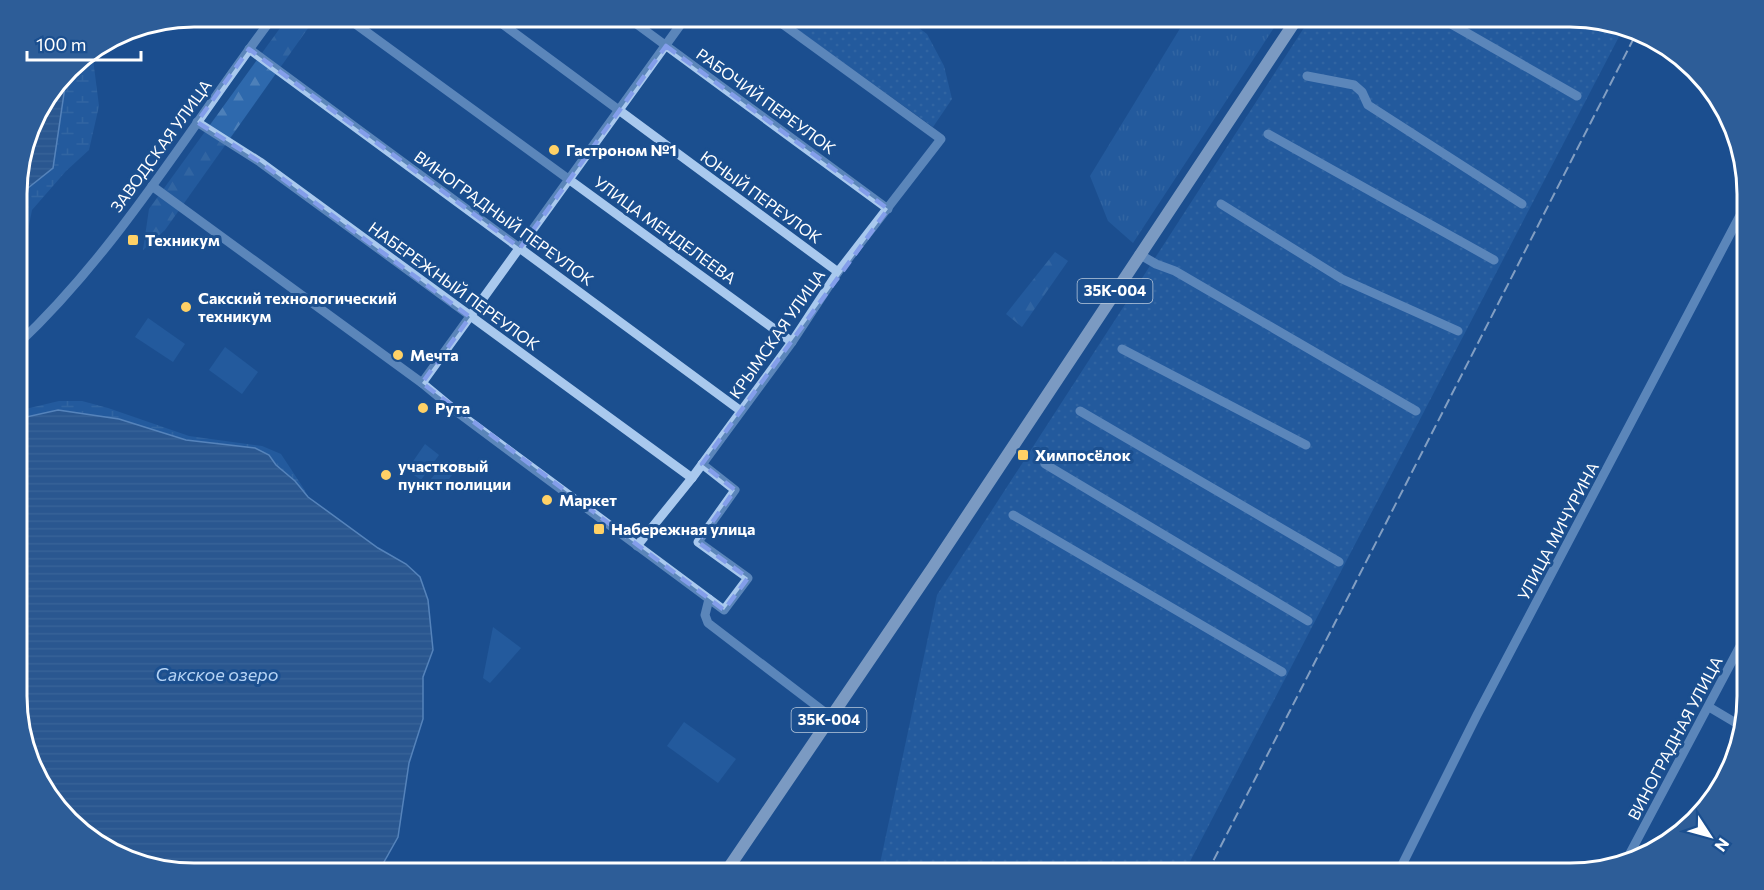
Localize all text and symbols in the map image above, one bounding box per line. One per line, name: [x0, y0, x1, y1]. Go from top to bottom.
scale bar: [27, 24, 141, 62]
text: 100 m: [36, 33, 86, 55]
street label: РАБОЧИЙ ПЕРЕУЛОК: [693, 44, 840, 158]
street label: ЗАВОДСКАЯ УЛИЦА: [106, 76, 215, 216]
place label: Гастроном №1: [566, 140, 677, 159]
marker: Гастроном №1: [547, 143, 561, 157]
street label: ВИНОГРАДНЫЙ ПЕРЕУЛОК: [411, 146, 598, 289]
street label: ЮНЫЙ ПЕРЕУЛОК: [697, 146, 826, 247]
street label: УЛИЦА МЕНДЕЛЕЕВА: [591, 172, 740, 288]
street label: НАБЕРЕЖНЫЙ ПЕРЕУЛОК: [365, 217, 543, 354]
place label: Техникум: [145, 230, 220, 249]
marker: Техникум: [126, 233, 140, 247]
street label: КРЫМСКАЯ УЛИЦА: [725, 265, 828, 402]
road number: 35К-004: [1078, 279, 1152, 303]
place label: Сакский технологический техникум: [198, 288, 397, 325]
marker: Сакский технологический техникум: [179, 300, 193, 314]
place label: Мечта: [410, 345, 459, 364]
marker: Мечта: [391, 348, 405, 362]
place label: Рута: [435, 398, 470, 417]
marker: Рута: [416, 401, 430, 415]
place label: Химпосёлок: [1035, 445, 1131, 464]
marker: Химпосёлок: [1016, 448, 1030, 462]
place label: участковый пункт полиции: [398, 456, 511, 493]
street label: УЛИЦА МИЧУРИНА: [1513, 458, 1602, 603]
marker: участковый пункт полиции: [379, 468, 393, 482]
place label: Маркет: [559, 490, 617, 509]
marker: Маркет: [540, 493, 554, 507]
place label: Набережная улица: [611, 519, 755, 538]
marker: Набережная улица: [592, 522, 606, 536]
street label: ВИНОГРАДНАЯ УЛИЦА: [1623, 653, 1726, 823]
water label: Сакское озеро: [156, 663, 278, 685]
road number: 35К-004: [792, 708, 866, 732]
north arrow: [1680, 806, 1740, 866]
text: N: [1711, 835, 1734, 856]

